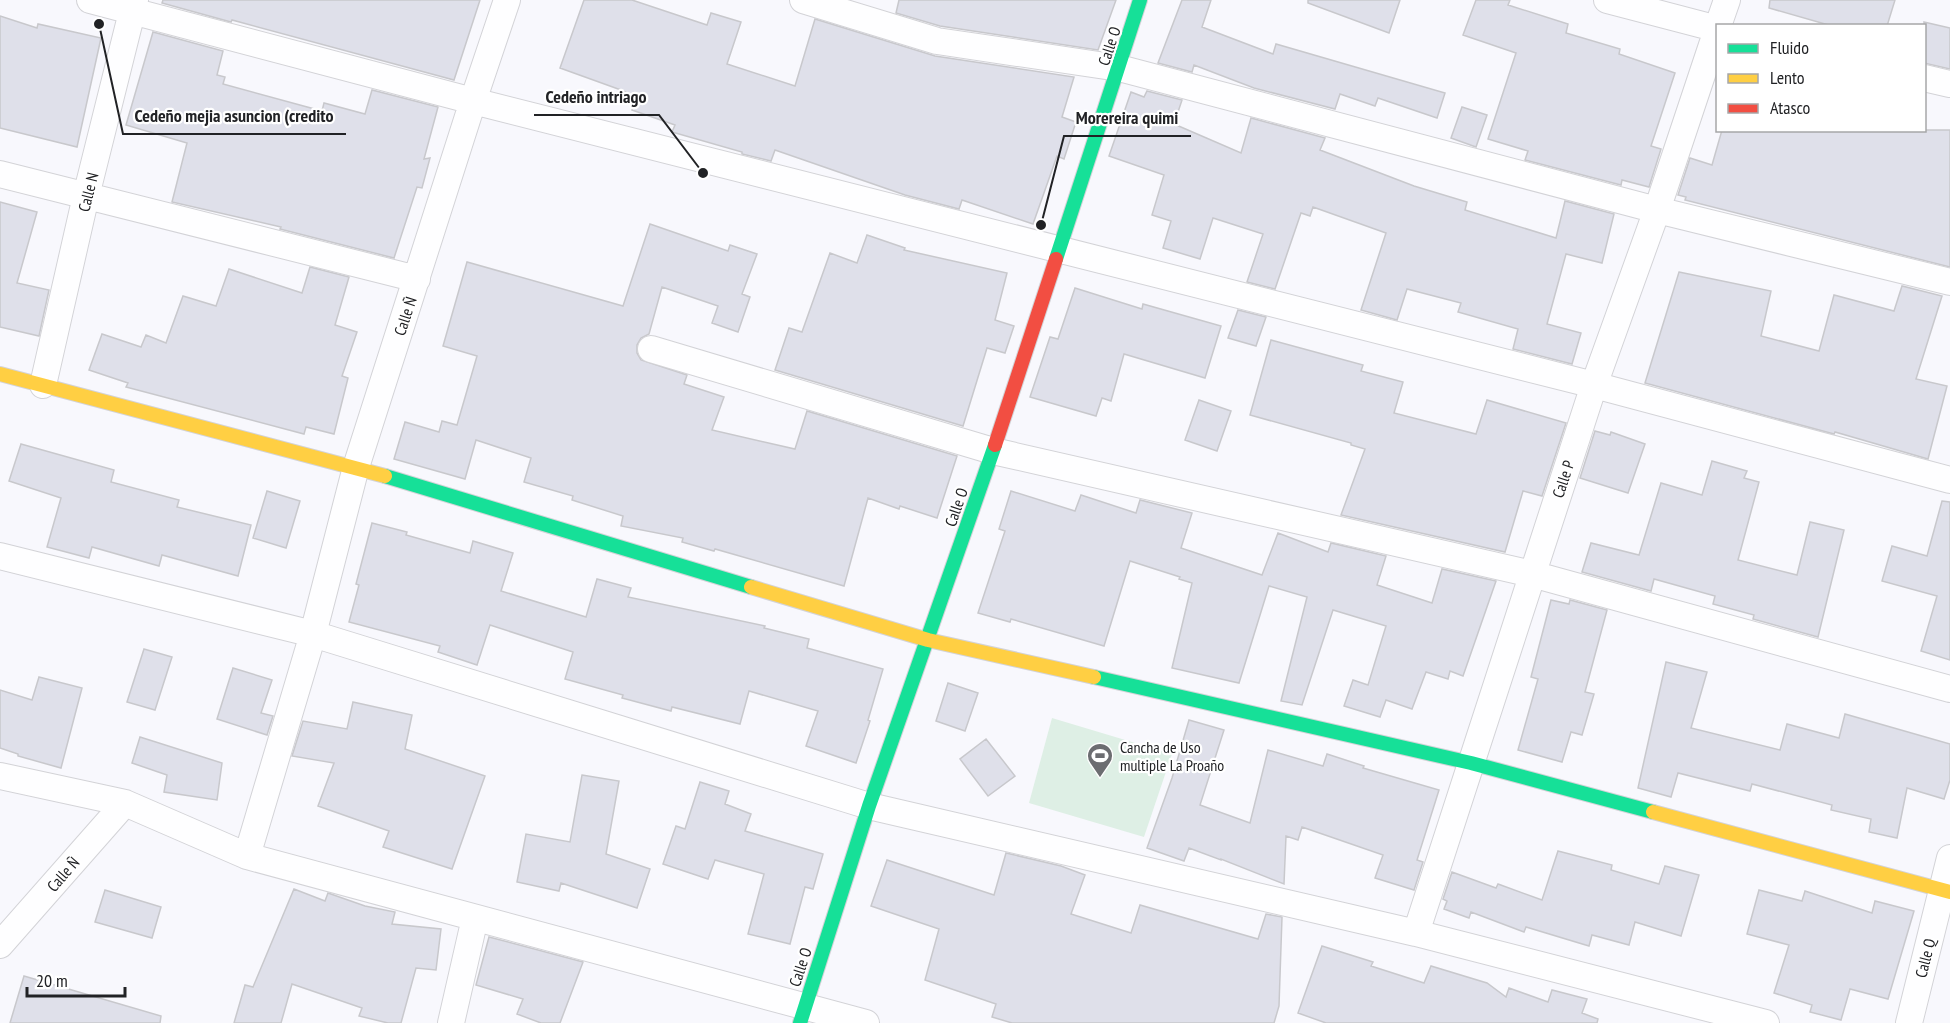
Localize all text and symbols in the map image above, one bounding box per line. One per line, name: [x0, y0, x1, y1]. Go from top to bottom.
street label: Calle O: [1093, 24, 1125, 68]
legend: [1716, 24, 1926, 132]
text: Fluido: [1770, 36, 1809, 59]
text: Lento: [1770, 66, 1805, 89]
callout: Cedeño intriago: [534, 79, 659, 115]
text: Cedeño intriago: [545, 85, 647, 108]
text: Atasco: [1770, 96, 1811, 119]
callout: Cedeño mejia asuncion (credito: [123, 98, 346, 134]
callout: Morereira quimi: [1064, 100, 1191, 136]
text: Cedeño mejia asuncion (credito: [134, 104, 334, 127]
text: Morereira quimi: [1076, 106, 1178, 129]
street label: Calle N: [74, 170, 102, 214]
street label: Calle Ñ: [389, 294, 421, 338]
street label: Calle P: [1548, 458, 1578, 500]
street label: Calle O: [940, 485, 972, 529]
place label: Cancha de Uso multiple La Proaño: [1120, 737, 1224, 775]
sports icon: Cancha de Uso multiple La Proaño: [1085, 741, 1115, 779]
street label: Calle Ñ: [42, 852, 84, 896]
street label: Calle Q: [1910, 935, 1940, 980]
street label: Calle O: [784, 945, 816, 989]
scale bar: [27, 960, 124, 998]
text: 20 m: [36, 969, 68, 992]

